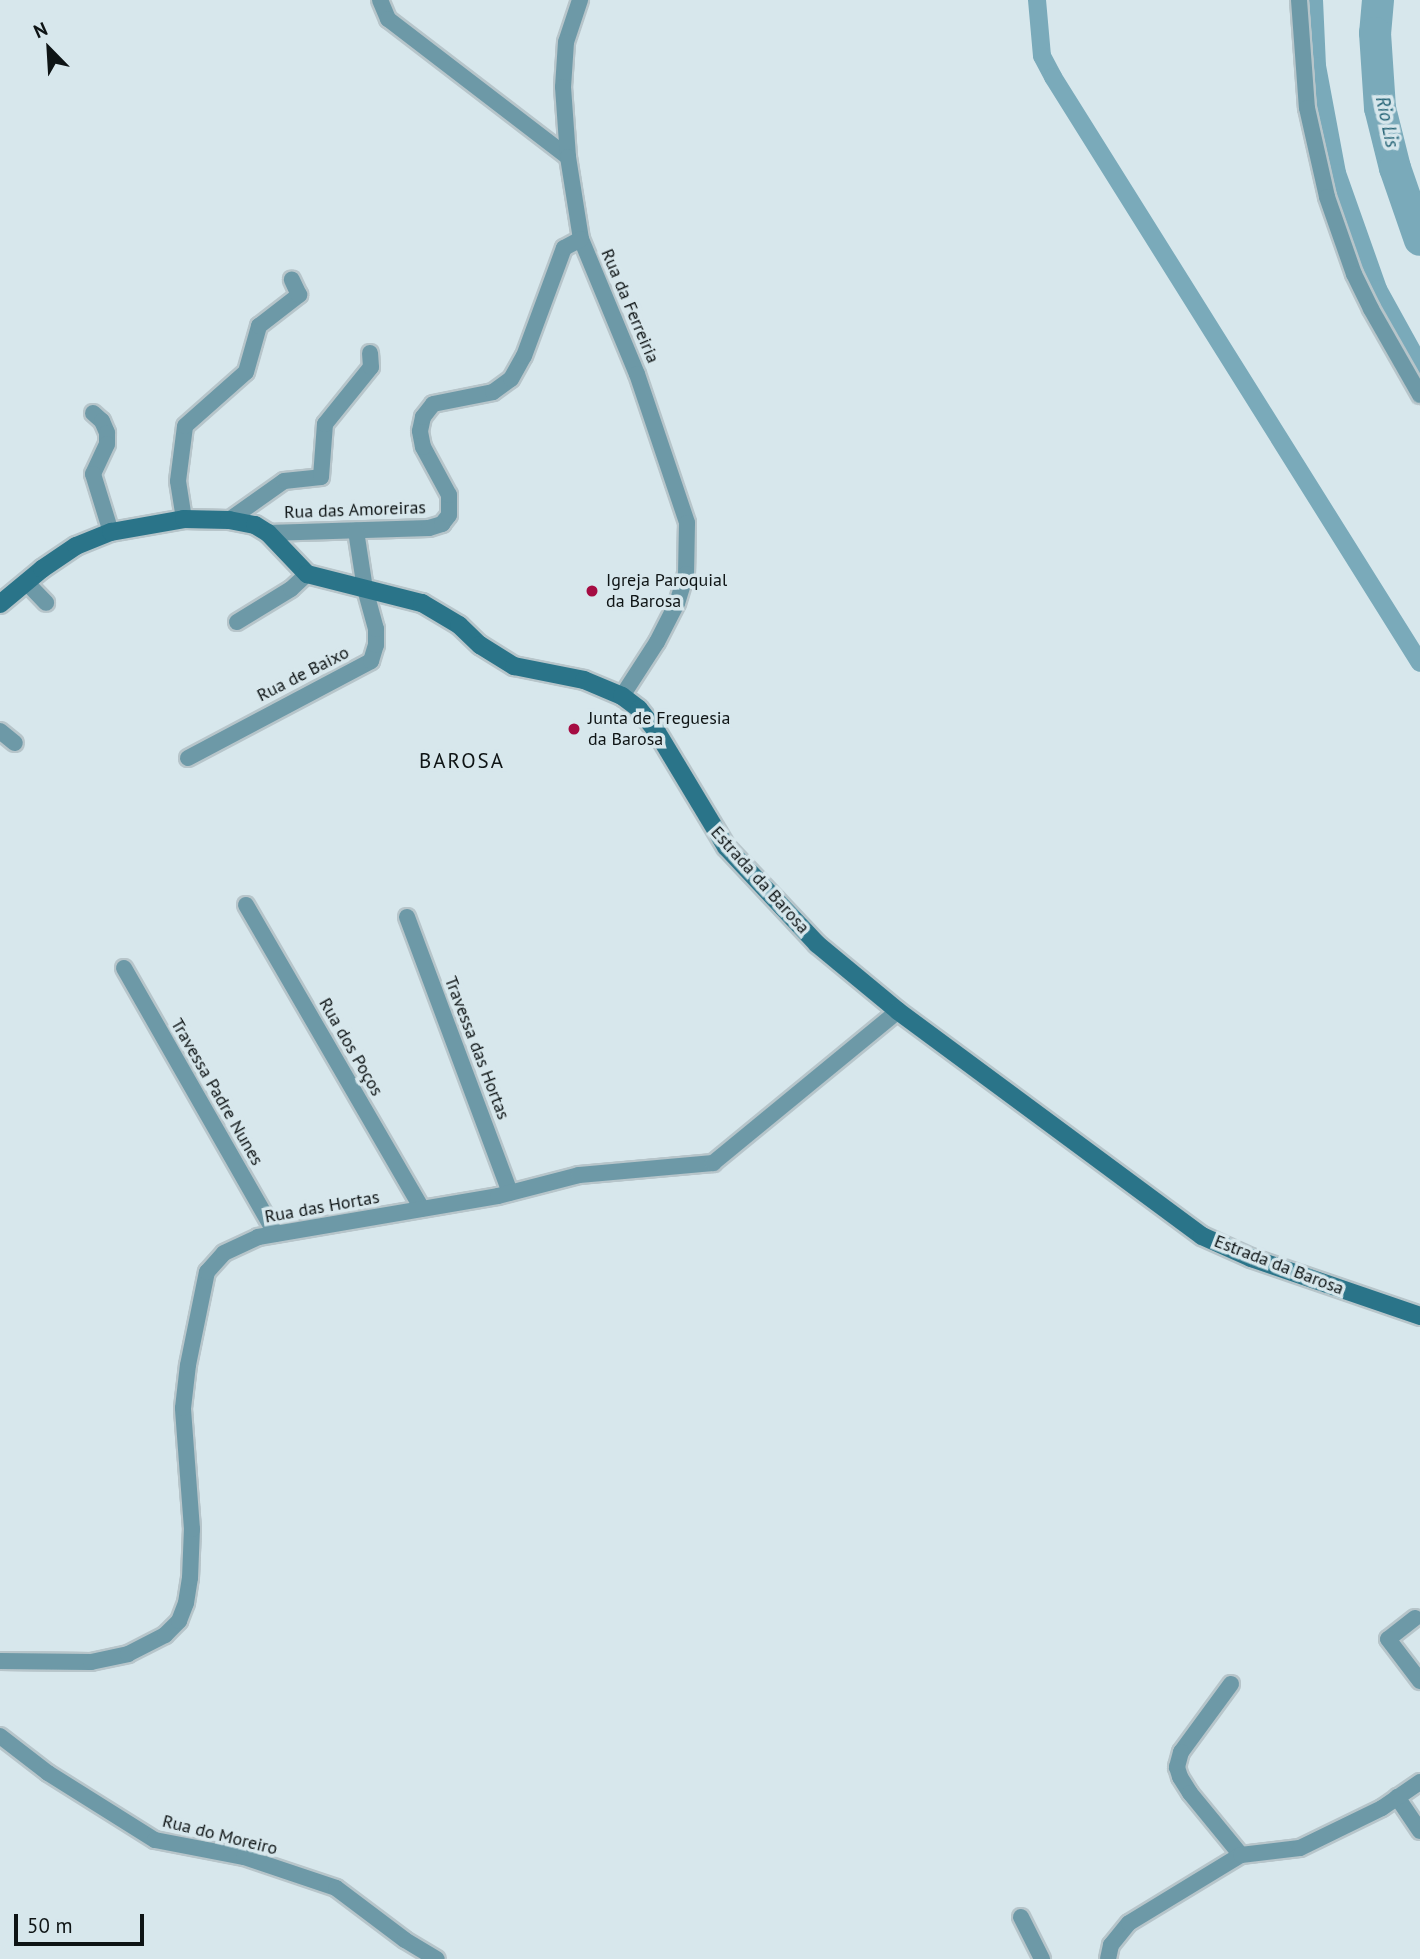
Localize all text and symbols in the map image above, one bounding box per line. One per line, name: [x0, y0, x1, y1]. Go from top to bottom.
north arrow: [14, 14, 84, 84]
text: N: [30, 16, 51, 43]
water label: Rio Lis: [1370, 94, 1404, 150]
street label: Rua da Ferreiria: [596, 246, 664, 366]
street label: Rua das Amoreiras: [283, 497, 427, 523]
place label: Igreja Paroquial da Barosa: [606, 570, 727, 612]
marker: Igreja Paroquial da Barosa: [584, 583, 600, 599]
street label: Rua de Baixo: [253, 642, 353, 706]
place label: Junta de Freguesia da Barosa: [588, 708, 730, 750]
marker: Junta de Freguesia da Barosa: [566, 721, 582, 737]
district label: BAROSA: [420, 748, 504, 774]
street label: Estrada da Barosa: [706, 822, 814, 938]
street label: Travessa das Hortas: [440, 973, 514, 1123]
street label: Rua dos Poços: [314, 994, 388, 1100]
street label: Travessa Padre Nunes: [166, 1015, 268, 1169]
street label: Rua das Hortas: [263, 1186, 381, 1228]
street label: Estrada da Barosa: [1211, 1230, 1347, 1300]
street label: Rua do Moreiro: [160, 1810, 280, 1860]
scale bar: [18, 1899, 147, 1943]
text: 50 m: [27, 1912, 73, 1939]

